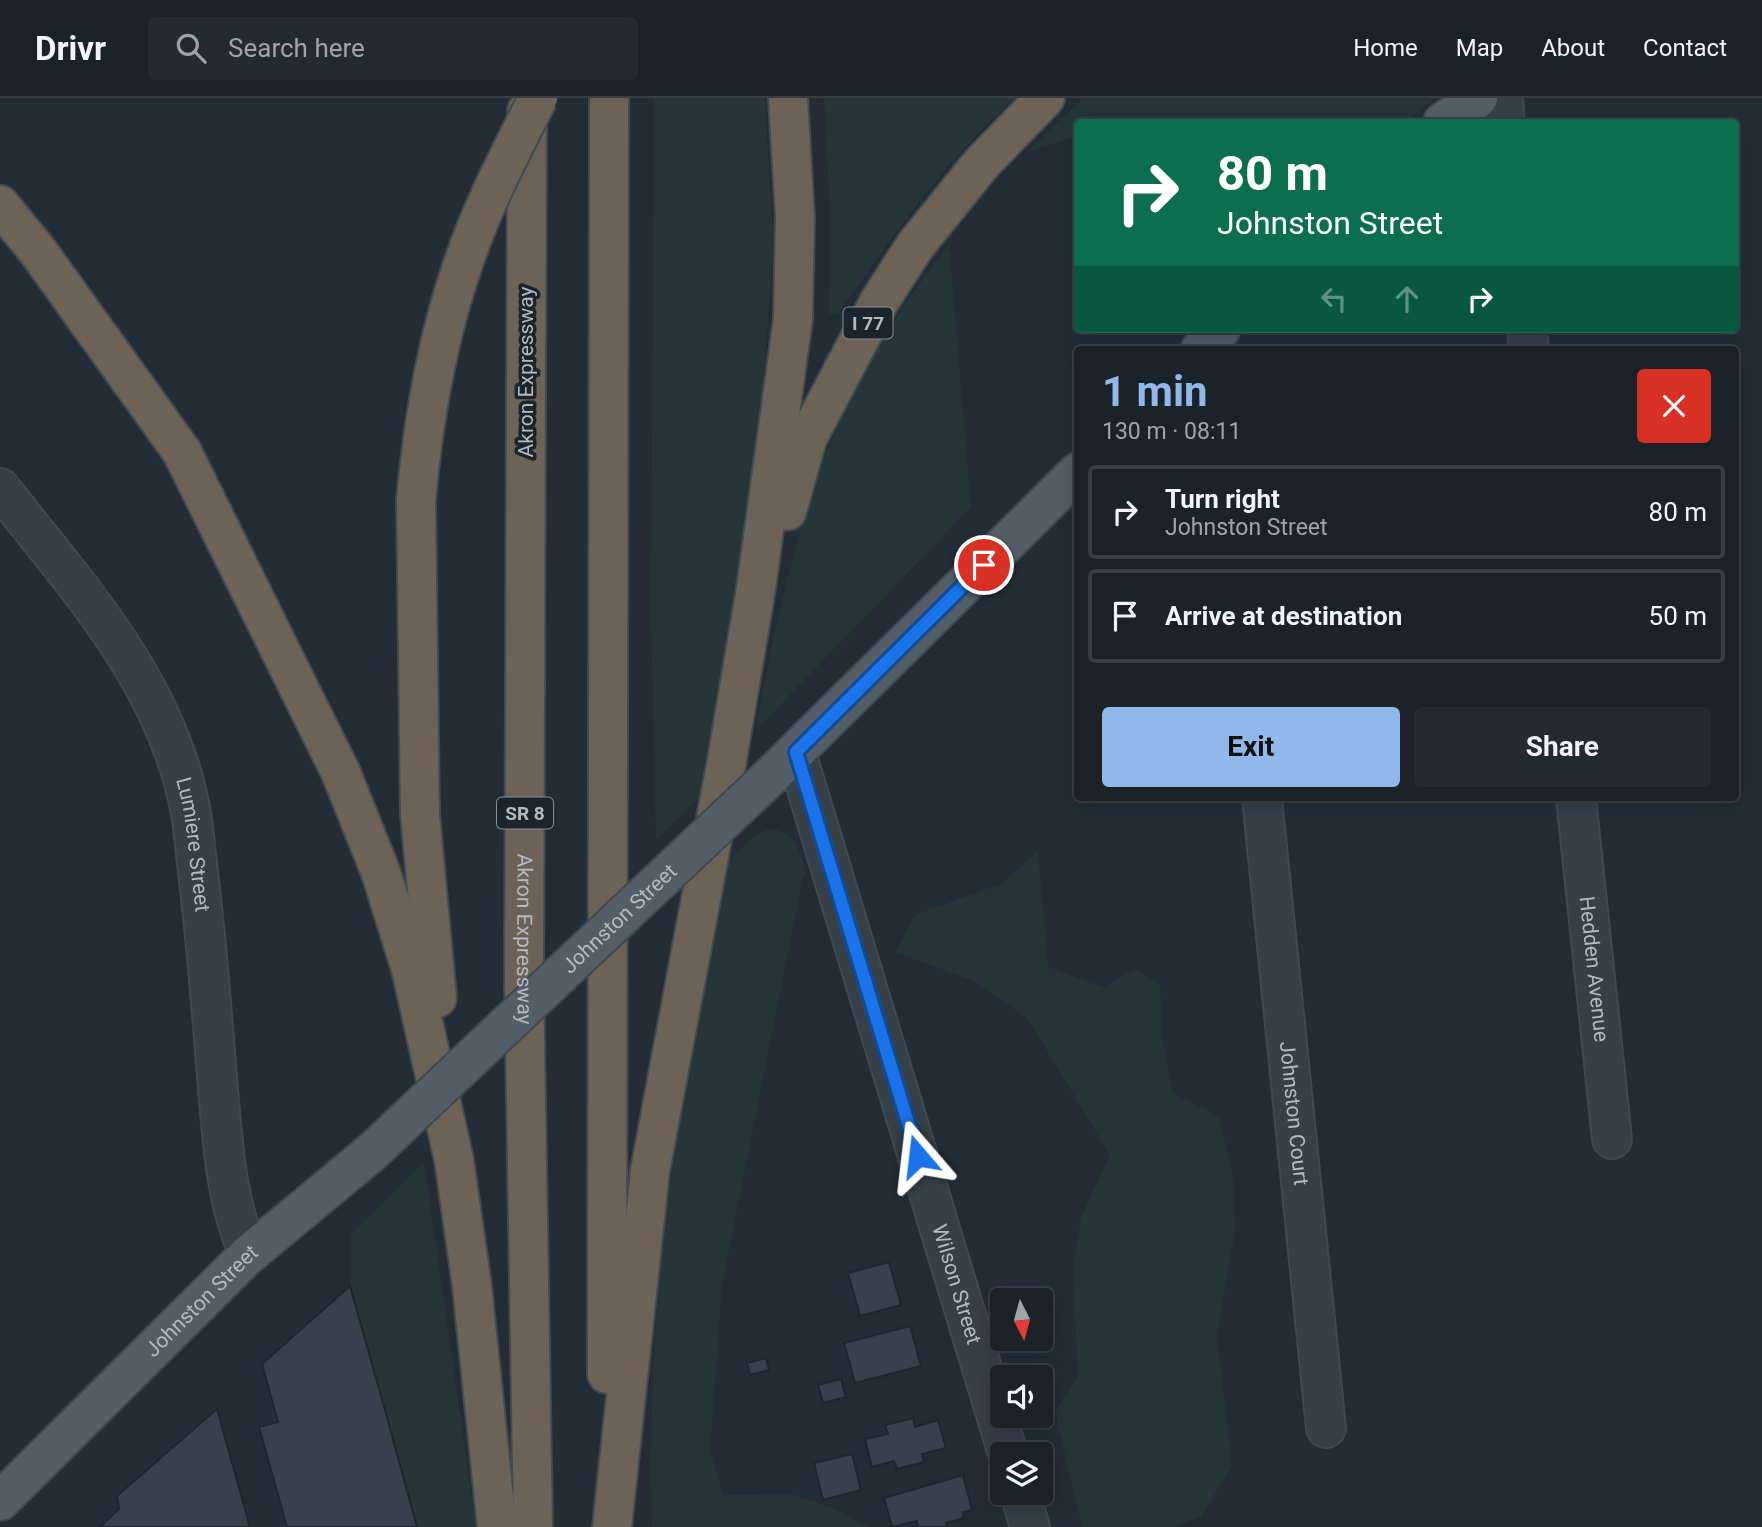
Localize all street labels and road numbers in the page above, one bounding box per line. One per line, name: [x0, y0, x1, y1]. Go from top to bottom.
street label: Akron Expressway: [514, 286, 538, 457]
road number: I 77: [844, 308, 892, 339]
street label: Lumiere Street: [171, 775, 215, 913]
road number: SR 8: [497, 798, 553, 828]
street label: Akron Expressway: [512, 853, 537, 1025]
street label: Johnston Street: [557, 859, 682, 978]
street label: Hedden Avenue: [1574, 895, 1614, 1043]
street label: Johnston Court: [1275, 1040, 1313, 1187]
street label: Wilson Street: [927, 1221, 986, 1347]
street label: Johnston Street: [140, 1240, 263, 1362]

